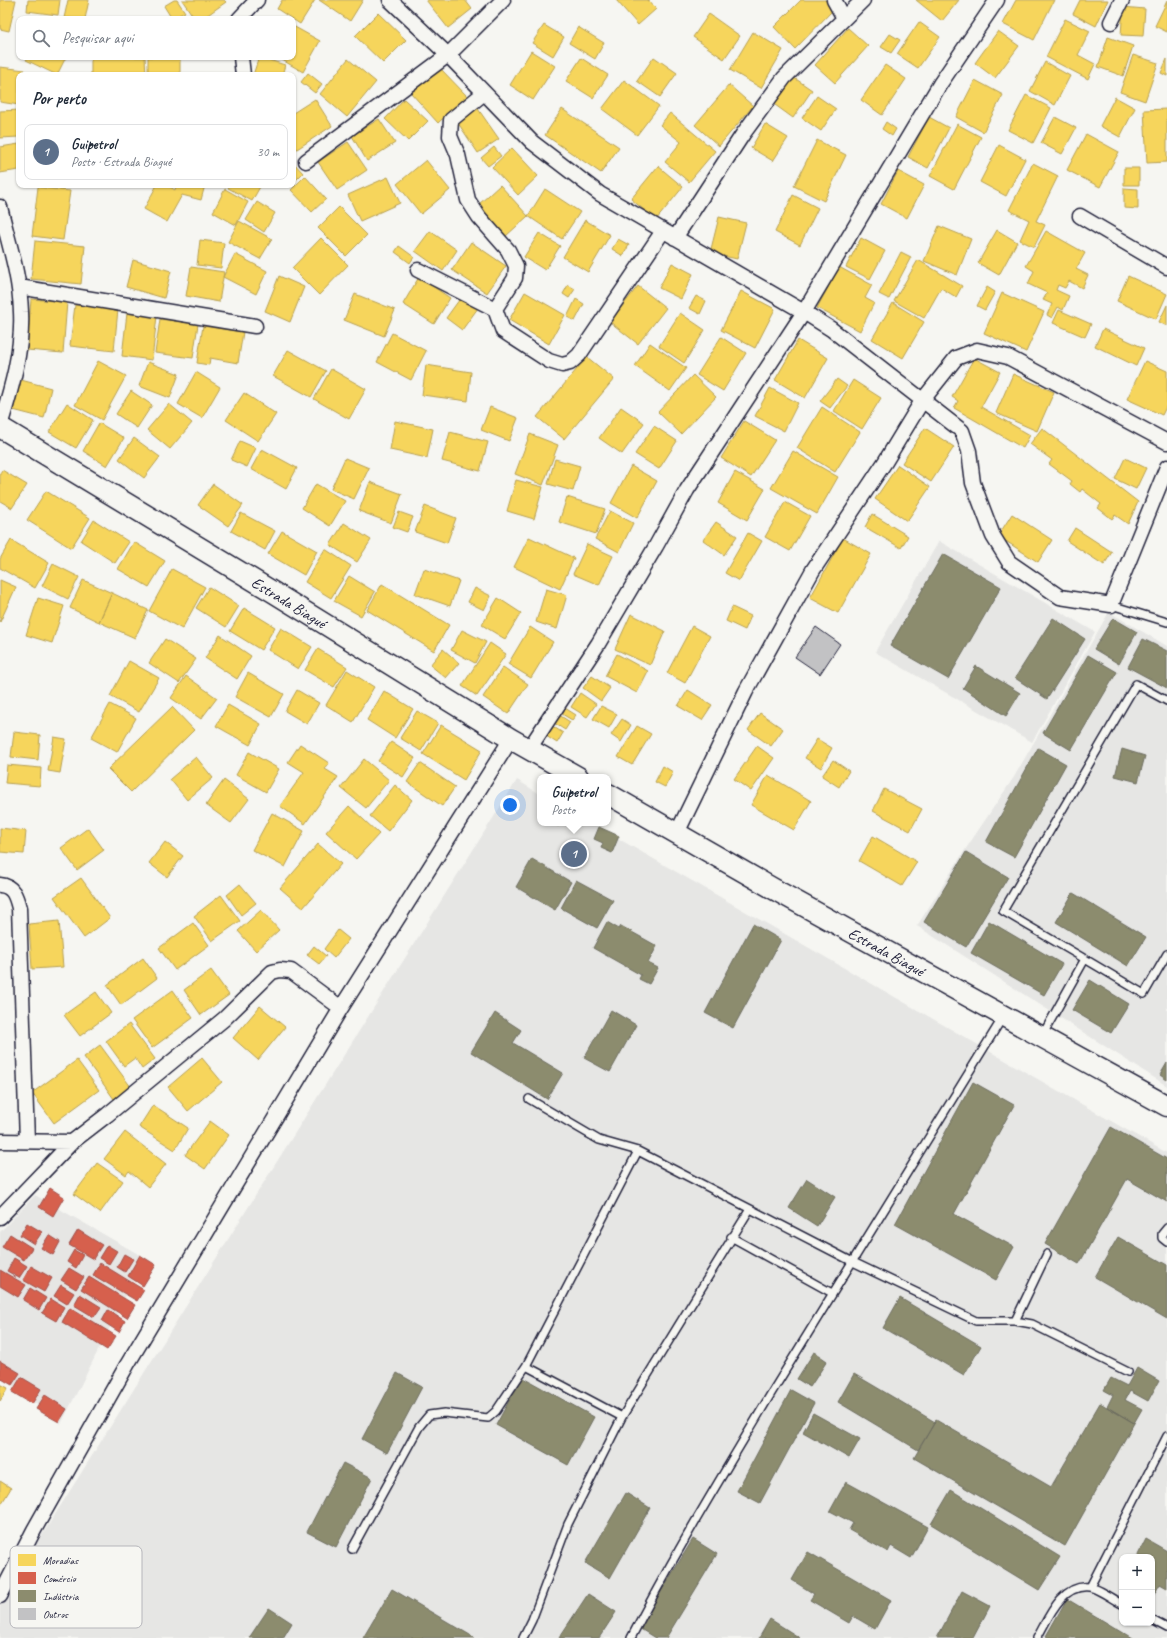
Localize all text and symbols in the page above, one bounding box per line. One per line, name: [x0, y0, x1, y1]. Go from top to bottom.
search box: [16, 16, 296, 60]
icon: search: [30, 27, 52, 49]
text: Pesquisar aqui: [62, 29, 133, 48]
text: Por perto: [32, 88, 86, 109]
text: Guipetrol: [71, 135, 116, 154]
text: 1: [43, 144, 49, 160]
text: 30 m: [257, 144, 279, 160]
text: Posto · Estrada Biagué: [71, 154, 171, 170]
street label: Estrada Biagué: [248, 572, 332, 635]
popup: [537, 774, 611, 826]
text: Guipetrol: [551, 783, 597, 802]
your location: [500, 795, 520, 815]
text: Posto: [551, 802, 575, 818]
pin: 1: [561, 839, 587, 869]
street label: Estrada Biagué: [845, 923, 930, 983]
legend: [10, 1546, 142, 1628]
text: Moradias: [43, 1553, 79, 1567]
map controls: [1119, 1554, 1155, 1626]
button: +: [1119, 1554, 1155, 1590]
text: Comércio: [43, 1571, 77, 1585]
text: Indústria: [43, 1589, 79, 1603]
button: −: [1119, 1590, 1155, 1626]
text: Outros: [43, 1607, 69, 1621]

